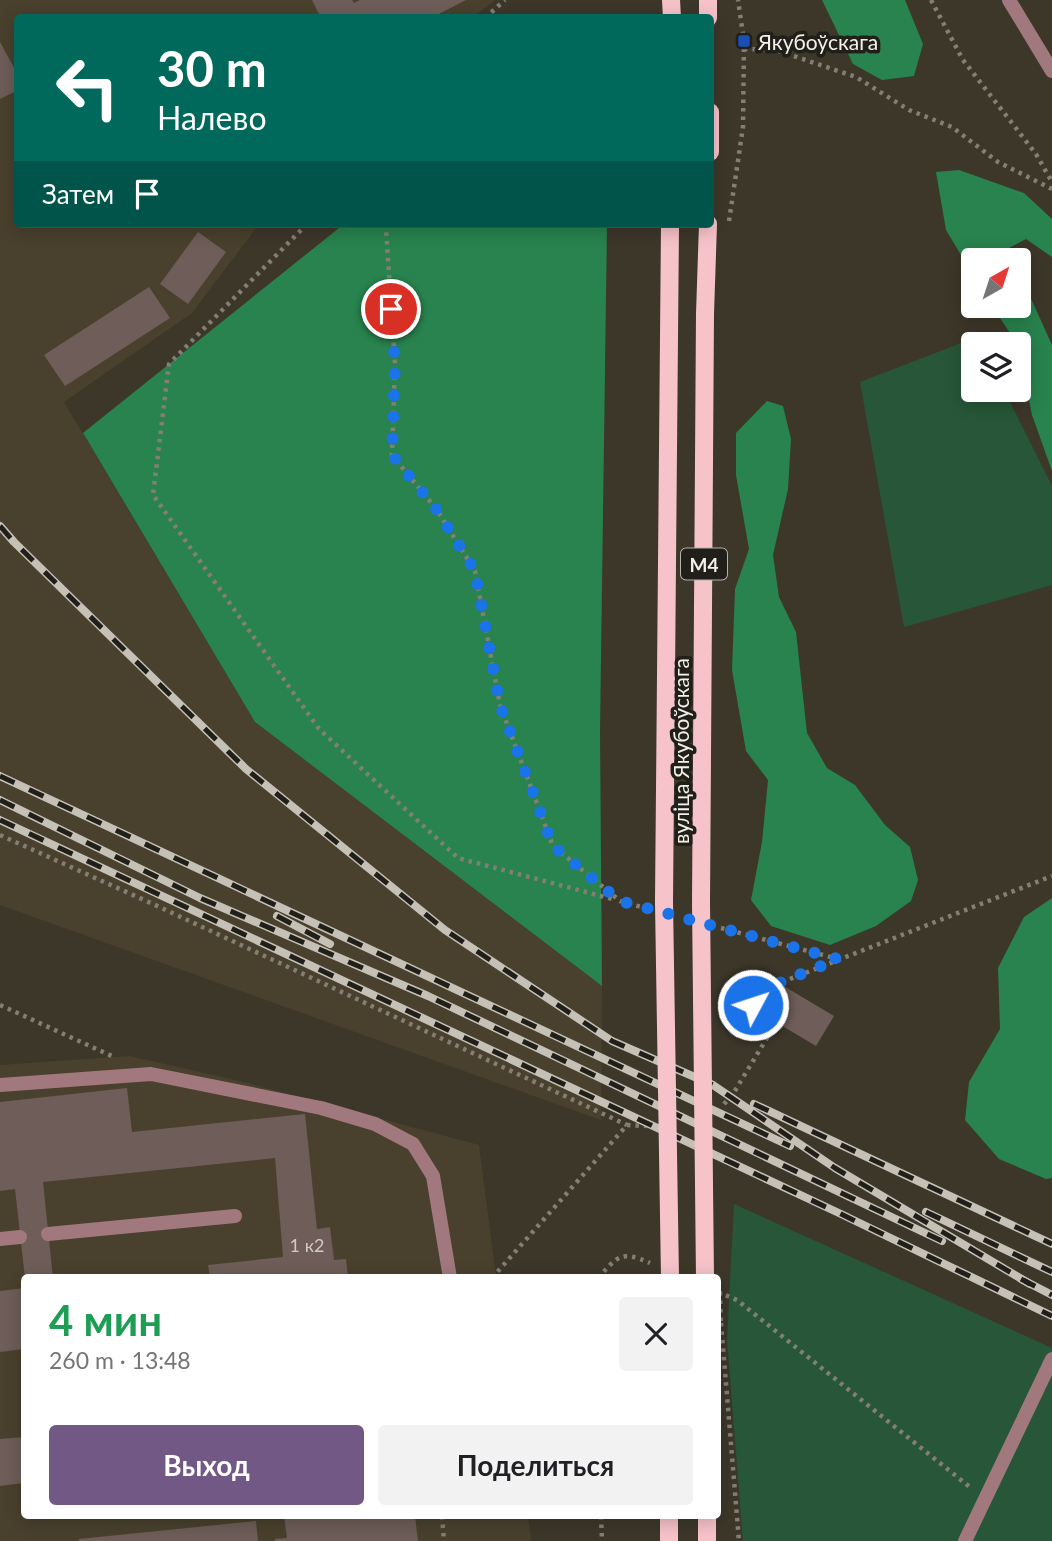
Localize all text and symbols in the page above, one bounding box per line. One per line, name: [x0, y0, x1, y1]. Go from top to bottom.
place label: Якубоўскага: [757, 29, 878, 54]
marker: Якубоўскага: [736, 33, 752, 49]
text: 30 m: [157, 39, 267, 97]
icon: left: [42, 42, 133, 133]
text: Налево: [157, 98, 267, 137]
icon: arrive: [128, 175, 166, 213]
text: Затем: [42, 178, 114, 210]
north arrow: [961, 248, 1031, 318]
map controls: [961, 248, 1031, 402]
pin: [361, 279, 421, 339]
icon: arrive: [372, 290, 410, 328]
button: layers: [961, 332, 1031, 402]
road number: М4: [681, 548, 727, 580]
street label: вуліца Якубоўскага: [668, 658, 693, 844]
position arrow: [716, 968, 790, 1042]
house number: 1 к2: [290, 1234, 324, 1256]
text: 4 мин: [49, 1295, 162, 1345]
button: close: [619, 1297, 693, 1371]
text: 260 m · 13:48: [49, 1346, 191, 1374]
button: Выход: [49, 1425, 364, 1505]
button: Поделиться: [378, 1425, 693, 1505]

